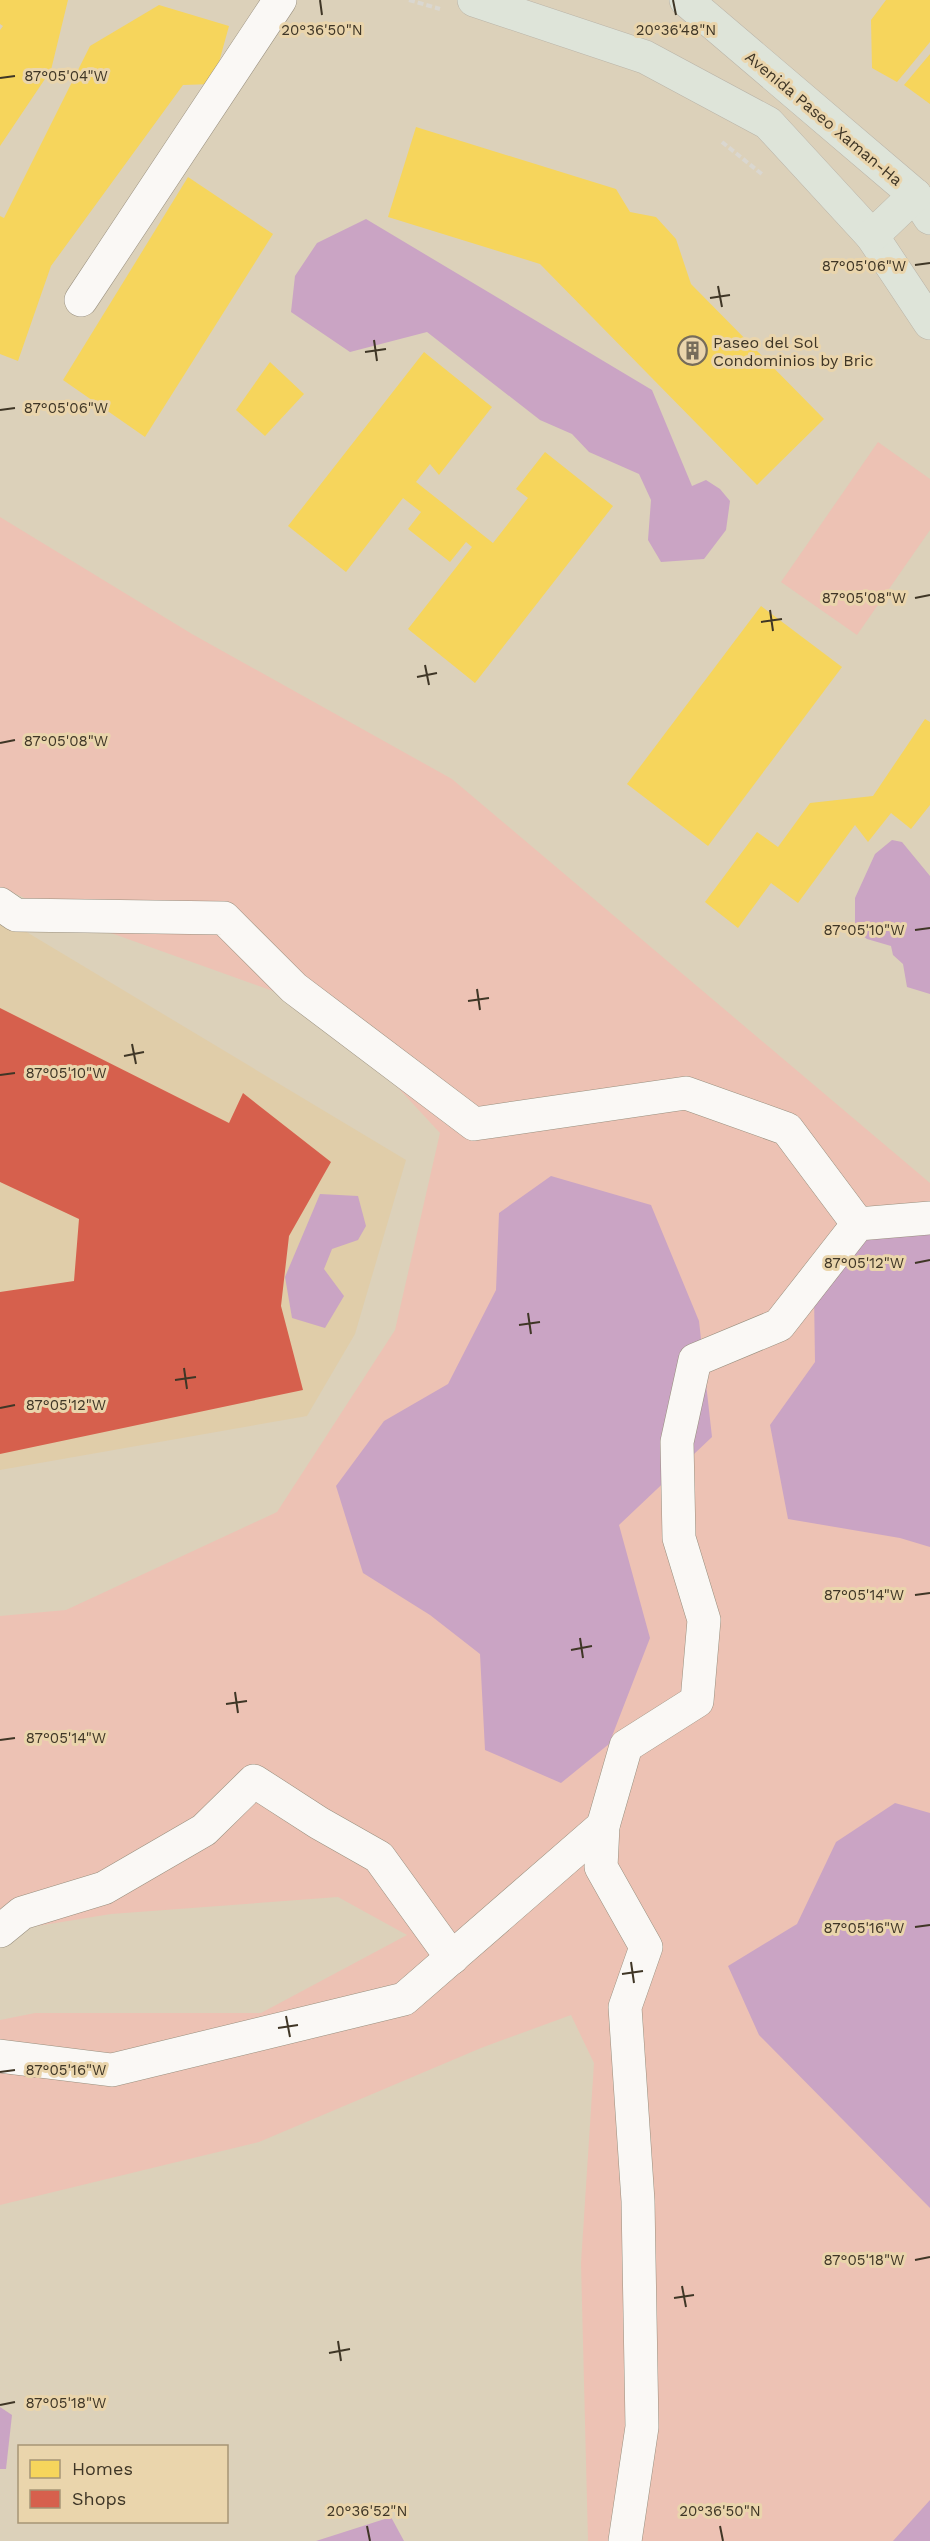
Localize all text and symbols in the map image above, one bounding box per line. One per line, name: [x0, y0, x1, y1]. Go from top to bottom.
text: 20°36'50"N: [281, 21, 363, 39]
text: 20°36'48"N: [636, 21, 716, 39]
street label: Avenida Paseo Xaman-Ha: [741, 47, 906, 190]
text: 87°05'04"W: [24, 67, 108, 85]
text: 87°05'06"W: [822, 257, 906, 275]
place label: Paseo del Sol Condominios by Bric: [713, 333, 874, 370]
building icon: Paseo del Sol Condominios by Bric: [676, 335, 708, 367]
text: 87°05'06"W: [24, 399, 108, 417]
text: 87°05'08"W: [822, 589, 906, 607]
text: 87°05'08"W: [24, 732, 108, 750]
text: 87°05'10"W: [823, 921, 905, 939]
text: 87°05'10"W: [25, 1064, 107, 1082]
text: 87°05'12"W: [824, 1254, 904, 1272]
text: 87°05'12"W: [26, 1396, 106, 1414]
text: 87°05'14"W: [824, 1586, 904, 1604]
text: 87°05'14"W: [26, 1729, 106, 1747]
text: 87°05'16"W: [824, 1919, 904, 1937]
text: 87°05'16"W: [26, 2061, 106, 2079]
text: 87°05'18"W: [823, 2251, 905, 2269]
text: 87°05'18"W: [25, 2394, 107, 2412]
legend: [18, 2445, 228, 2523]
text: Homes: [72, 2458, 133, 2479]
text: Shops: [72, 2488, 126, 2509]
text: 20°36'52"N: [327, 2502, 407, 2520]
text: 20°36'50"N: [679, 2502, 761, 2520]

